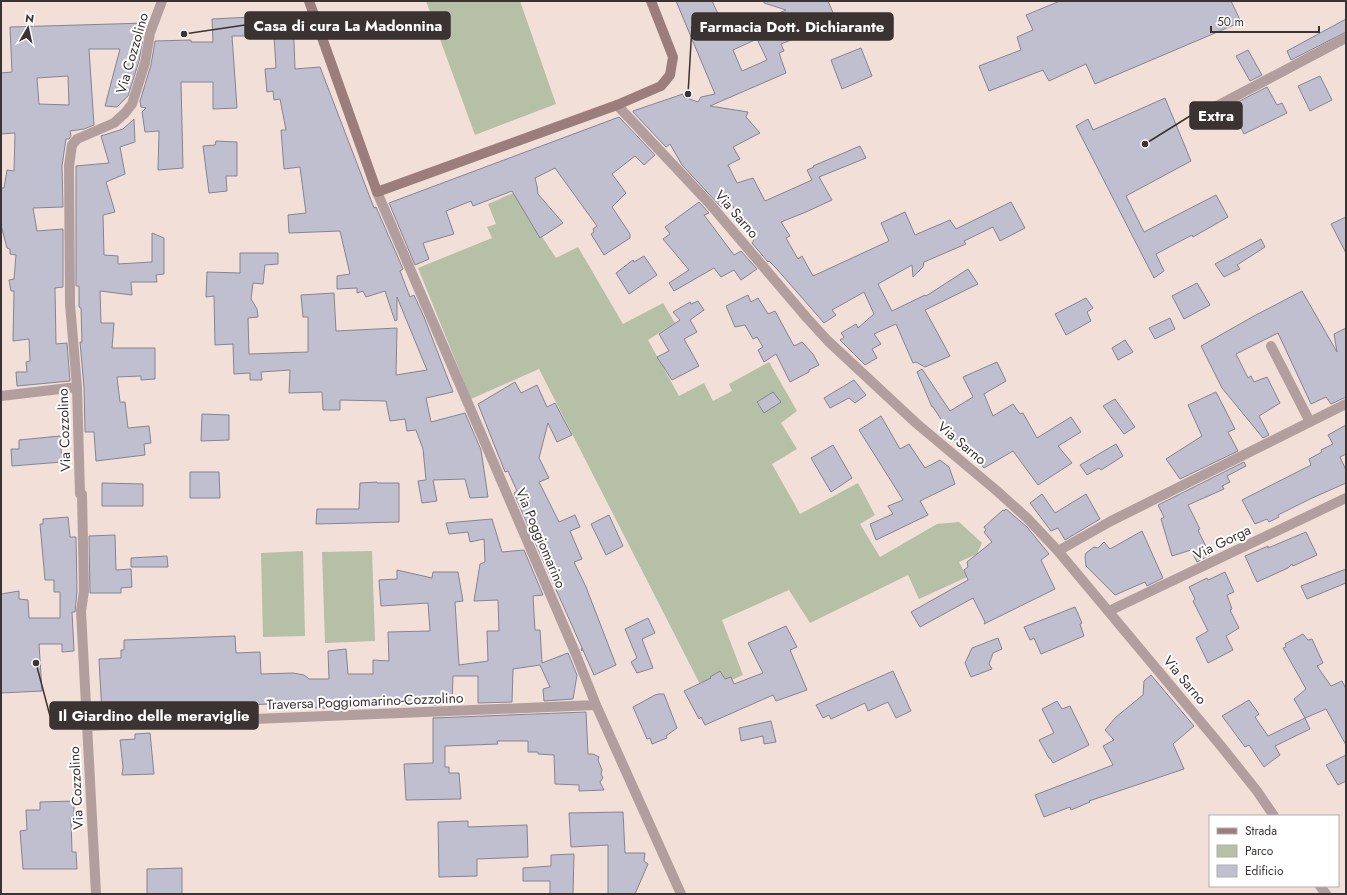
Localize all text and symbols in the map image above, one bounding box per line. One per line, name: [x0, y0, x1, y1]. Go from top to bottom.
north arrow: [8, 8, 48, 48]
scale bar: [1211, 8, 1319, 34]
text: N: [24, 10, 35, 27]
street label: Via Cozzolino: [111, 10, 153, 96]
callout: Casa di cura La Madonnina: [245, 12, 450, 39]
callout: Farmacia Dott. Dichiarante: [692, 13, 893, 40]
text: 50 m: [1217, 13, 1244, 31]
text: Casa di cura La Madonnina: [254, 15, 442, 37]
text: Farmacia Dott. Dichiarante: [700, 16, 885, 38]
callout: Extra: [1190, 102, 1242, 129]
text: Extra: [1198, 105, 1234, 127]
street label: Via Sarno: [710, 186, 764, 243]
street label: Via Cozzolino: [53, 388, 75, 472]
street label: Via Sarno: [933, 417, 991, 470]
street label: Via Poggiomarino: [511, 485, 571, 592]
street label: Via Gorga: [1190, 520, 1254, 564]
street label: Via Sarno: [1159, 651, 1212, 709]
street label: Traversa Poggiomarino-Cozzolino: [266, 688, 464, 714]
callout: Il Giardino delle meraviglie: [50, 702, 258, 729]
text: Il Giardino delle meraviglie: [58, 705, 250, 727]
street label: Via Cozzolino: [64, 745, 88, 830]
legend: [1209, 815, 1339, 887]
text: Strada: [1245, 822, 1277, 840]
text: Parco: [1245, 842, 1274, 860]
text: Edificio: [1245, 862, 1284, 880]

